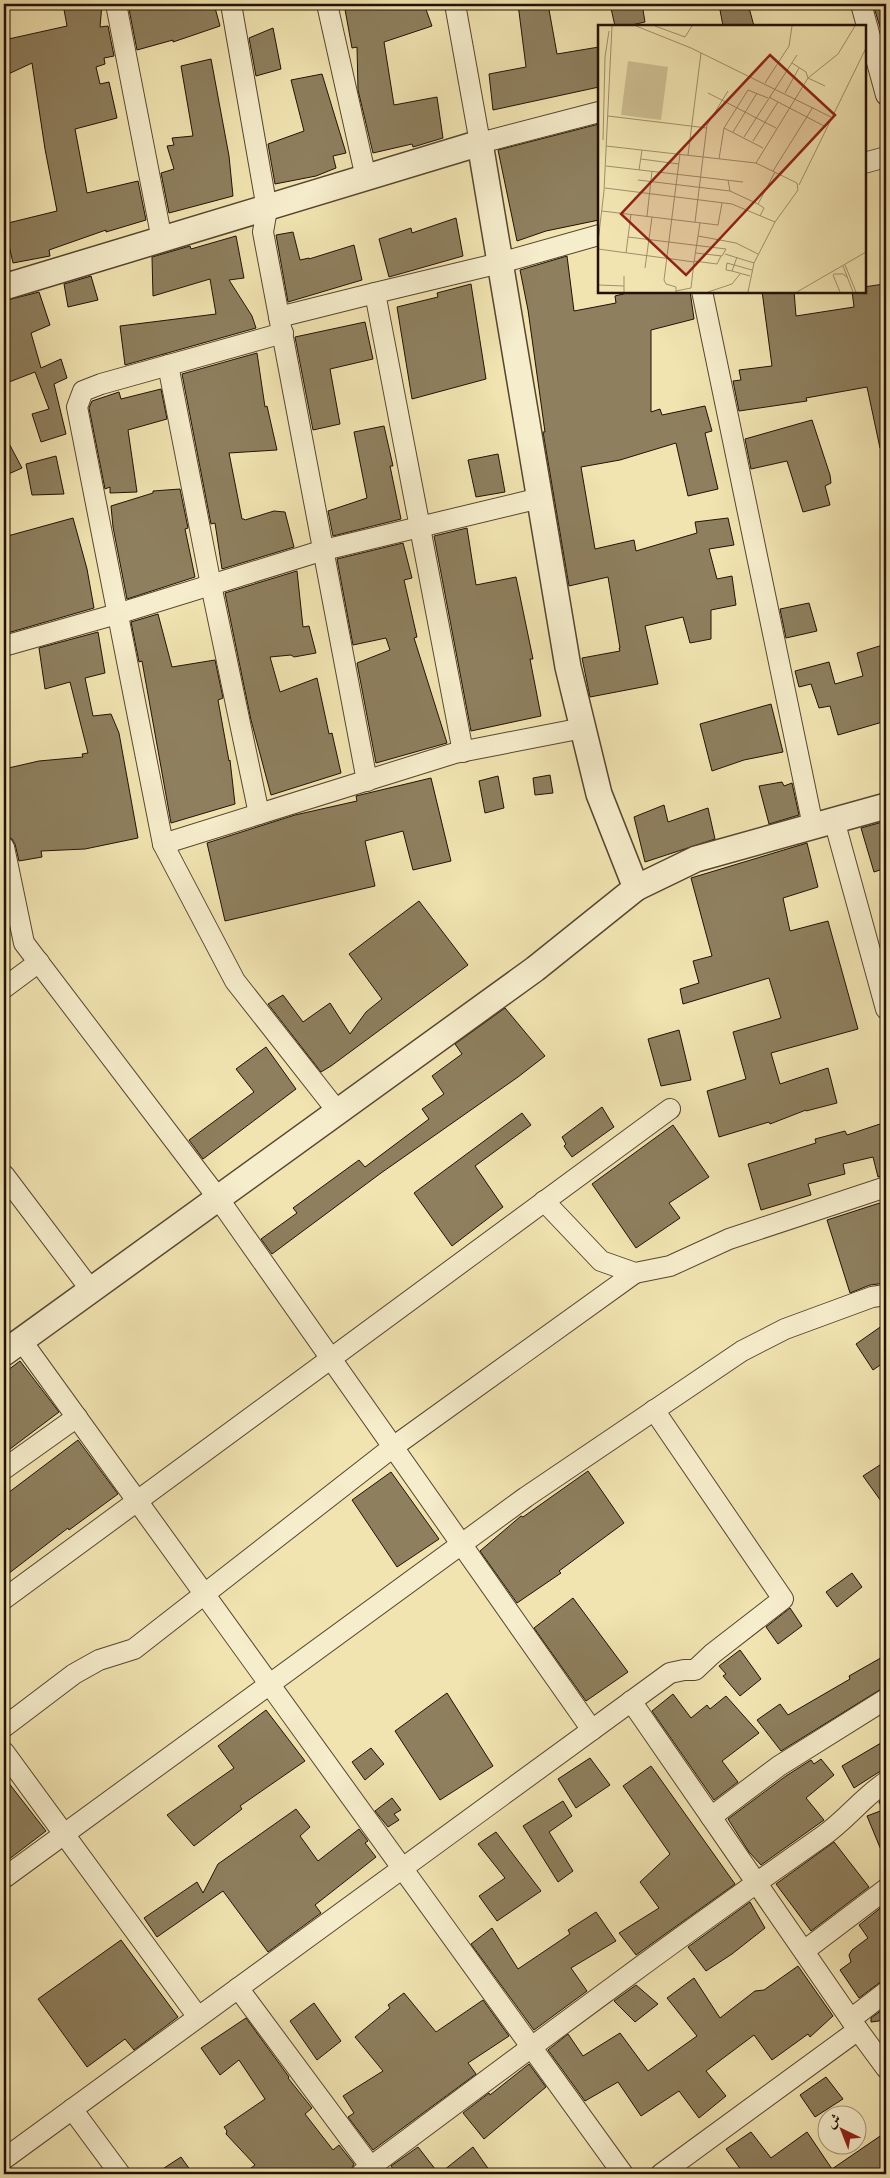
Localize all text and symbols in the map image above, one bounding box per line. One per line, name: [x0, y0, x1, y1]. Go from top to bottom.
inset map: [598, 25, 865, 292]
north arrow: [818, 2106, 868, 2156]
text: ش: [823, 2110, 845, 2133]

